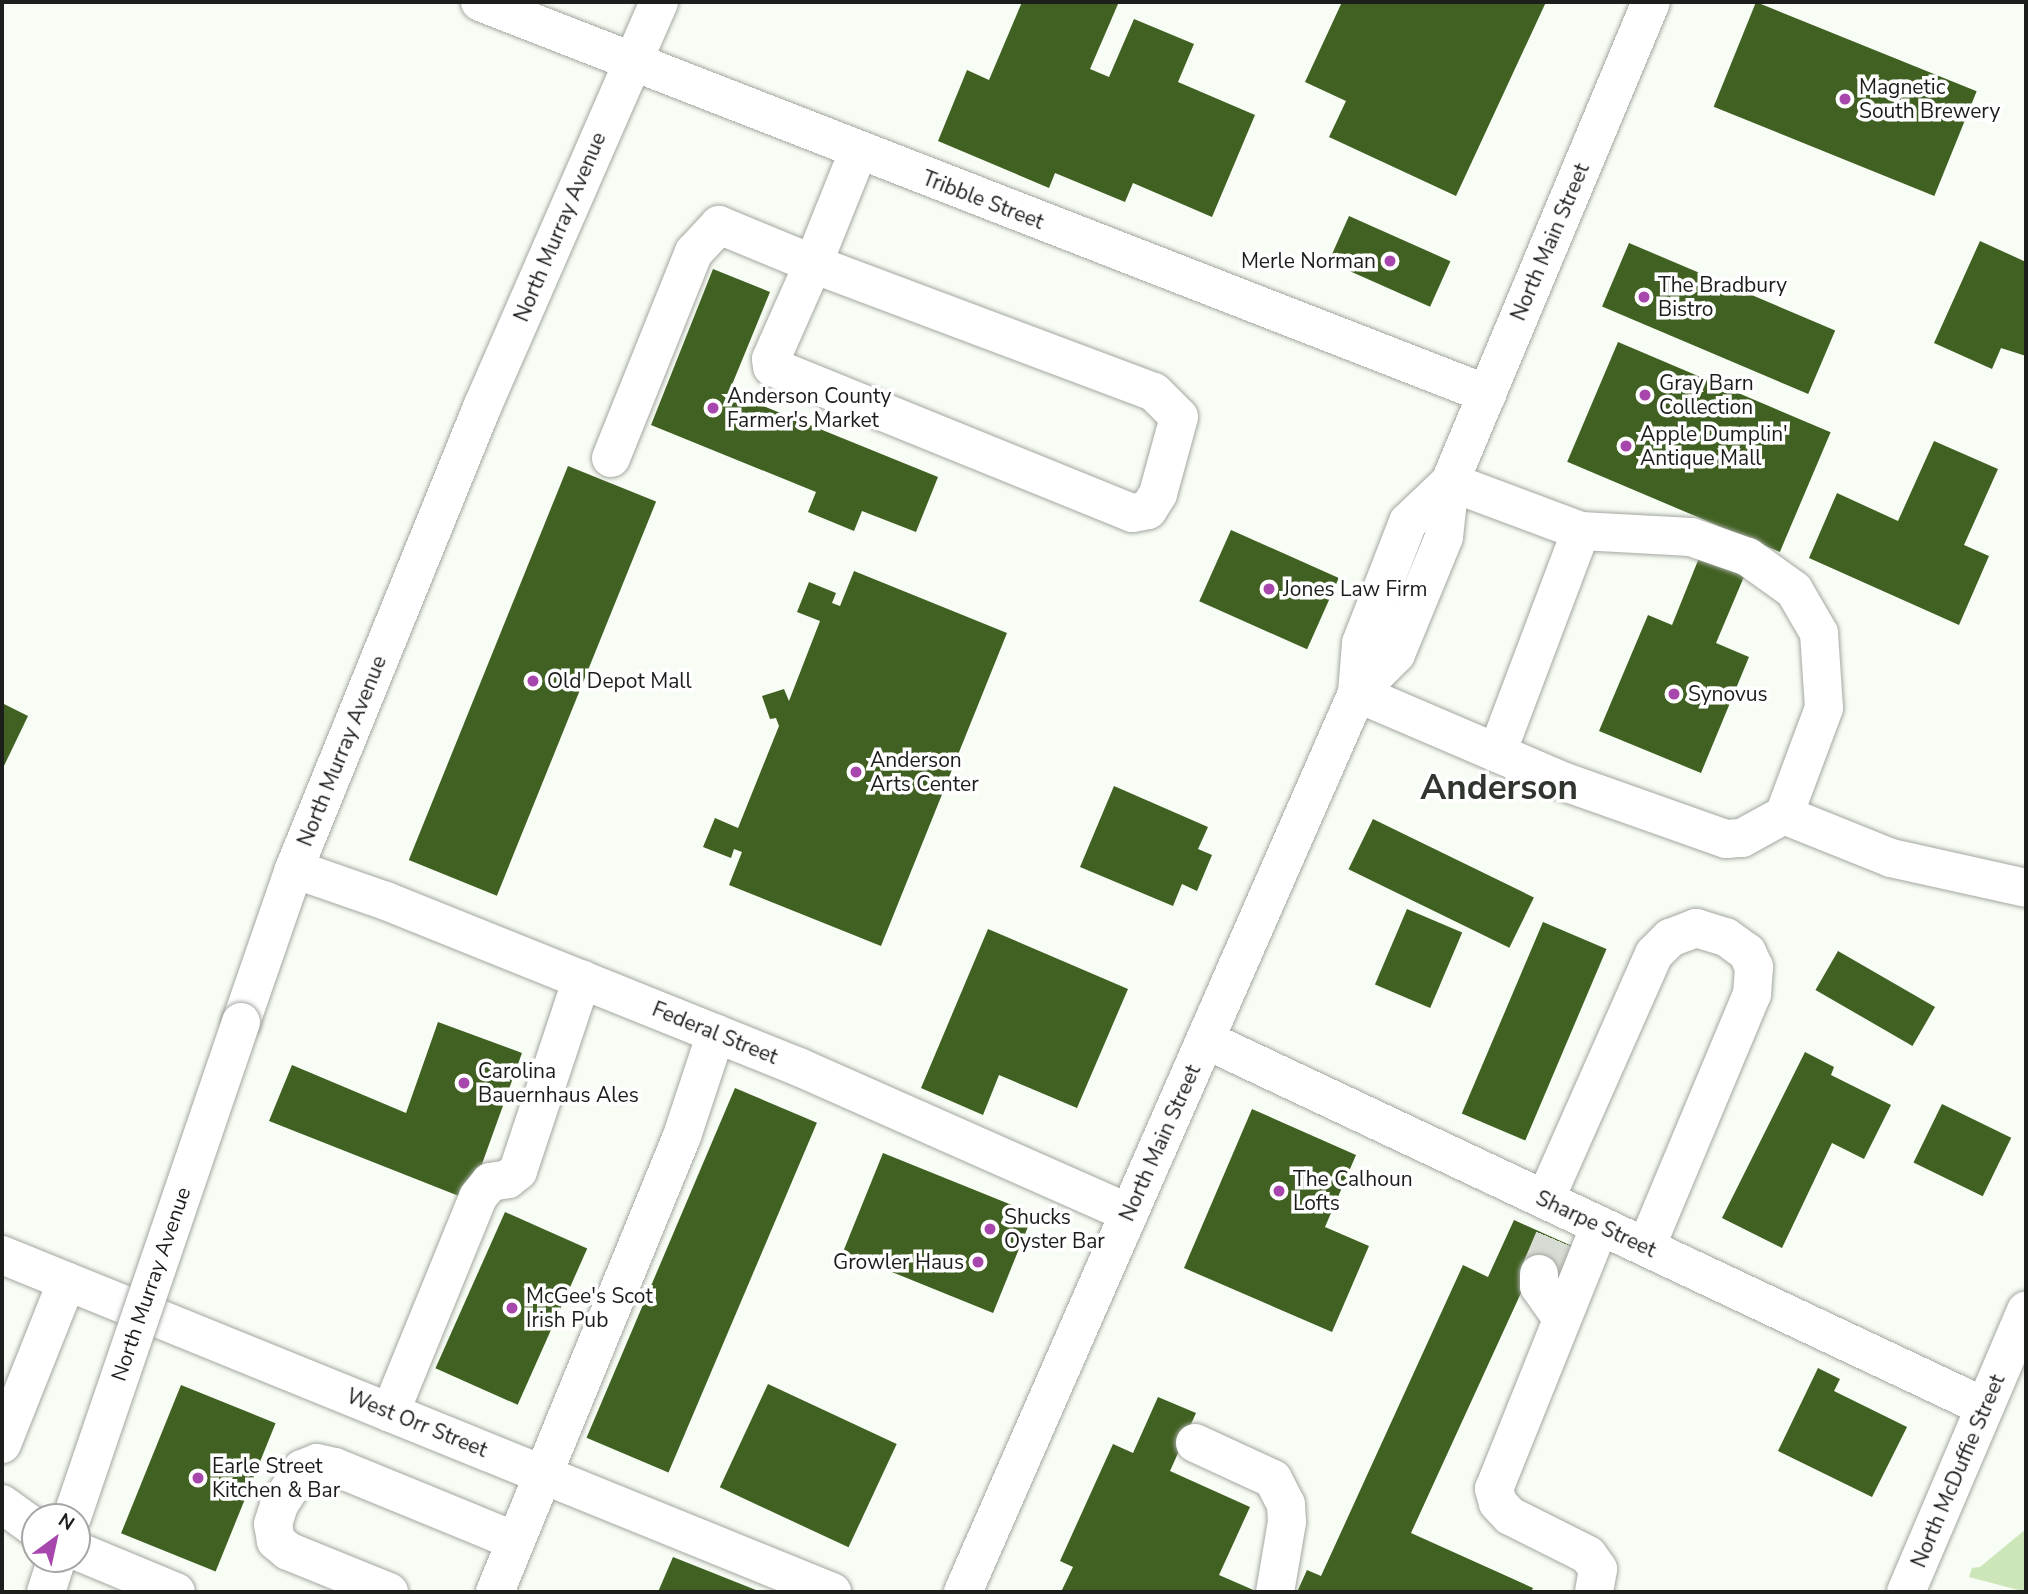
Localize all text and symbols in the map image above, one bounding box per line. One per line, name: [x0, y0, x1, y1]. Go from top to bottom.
place label: Magnetic South Brewery: [1859, 74, 2000, 124]
marker: Magnetic South Brewery: [1837, 91, 1853, 107]
street label: North Murray Avenue: [509, 129, 611, 325]
street label: North Main Street: [1505, 160, 1595, 324]
street label: Tribble Street: [919, 165, 1047, 235]
place label: Merle Norman: [1241, 248, 1376, 274]
marker: Merle Norman: [1382, 253, 1398, 269]
place label: The Bradbury Bistro: [1658, 272, 1787, 322]
marker: The Bradbury Bistro: [1636, 289, 1652, 305]
place label: Gray Barn Collection: [1659, 370, 1754, 420]
place label: Anderson County Farmer's Market: [727, 383, 891, 433]
marker: Gray Barn Collection: [1637, 387, 1653, 403]
marker: Anderson County Farmer's Market: [705, 400, 721, 416]
place label: Apple Dumplin' Antique Mall: [1640, 421, 1788, 471]
marker: Apple Dumplin' Antique Mall: [1618, 438, 1634, 454]
place label: Jones Law Firm: [1283, 576, 1427, 602]
marker: Jones Law Firm: [1261, 581, 1277, 597]
street label: North Murray Avenue: [292, 652, 392, 850]
place label: Old Depot Mall: [547, 668, 692, 694]
marker: Old Depot Mall: [525, 673, 541, 689]
place label: Synovus: [1688, 681, 1768, 707]
marker: Synovus: [1666, 686, 1682, 702]
place label: Anderson Arts Center: [870, 747, 979, 797]
marker: Anderson Arts Center: [848, 764, 864, 780]
district label: Anderson: [1420, 767, 1578, 809]
street label: Federal Street: [649, 996, 781, 1070]
place label: Carolina Bauernhaus Ales: [478, 1058, 639, 1108]
street label: North Main Street: [1114, 1061, 1206, 1225]
marker: Carolina Bauernhaus Ales: [456, 1075, 472, 1091]
place label: The Calhoun Lofts: [1293, 1166, 1413, 1216]
marker: The Calhoun Lofts: [1271, 1183, 1287, 1199]
street label: North Murray Avenue: [106, 1184, 196, 1384]
street label: Sharpe Street: [1532, 1185, 1660, 1263]
place label: Shucks Oyster Bar: [1004, 1204, 1105, 1254]
marker: Shucks Oyster Bar: [982, 1221, 998, 1237]
place label: Growler Haus: [833, 1249, 964, 1275]
marker: Growler Haus: [970, 1254, 986, 1270]
place label: McGee's Scot Irish Pub: [526, 1283, 653, 1333]
marker: McGee's Scot Irish Pub: [504, 1300, 520, 1316]
street label: North McDuffie Street: [1906, 1371, 2010, 1571]
street label: West Orr Street: [343, 1383, 491, 1463]
place label: Earle Street Kitchen & Bar: [212, 1453, 340, 1503]
marker: Earle Street Kitchen & Bar: [190, 1470, 206, 1486]
north arrow: [21, 1503, 91, 1573]
text: N: [53, 1507, 79, 1537]

